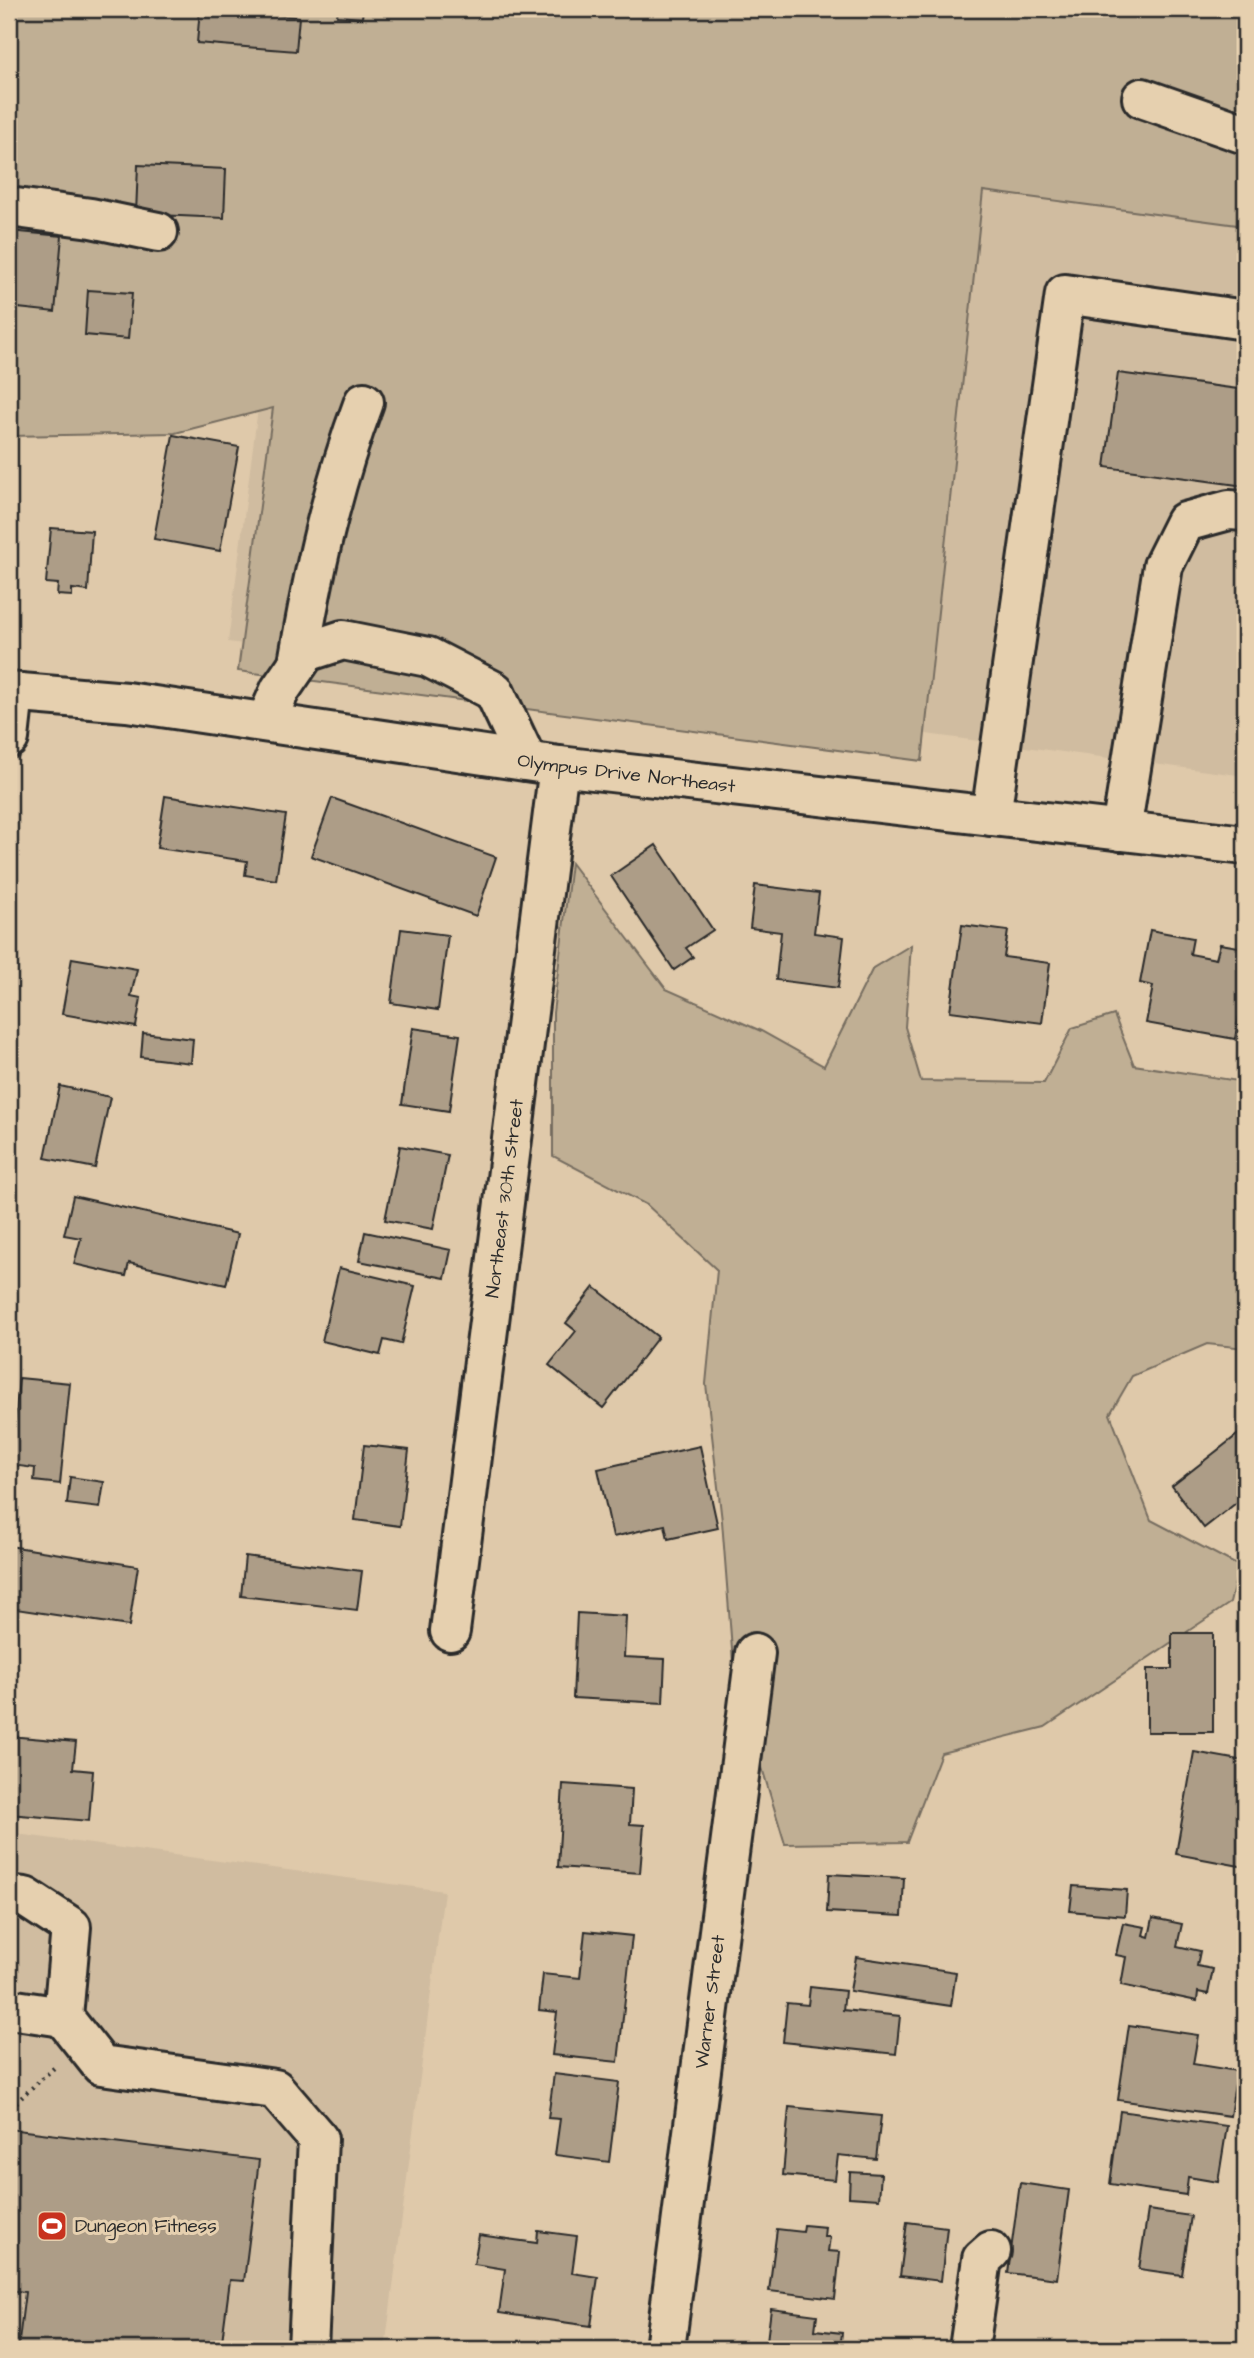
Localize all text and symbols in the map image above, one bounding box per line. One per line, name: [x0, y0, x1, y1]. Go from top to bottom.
street label: Olympus Drive Northeast: [516, 747, 737, 800]
street label: Northeast 30th Street: [479, 1097, 530, 1299]
street label: Warner Street: [688, 1933, 732, 2070]
sports icon: Dungeon Fitness: [35, 2209, 69, 2243]
place label: Dungeon Fitness: [75, 2213, 217, 2241]

